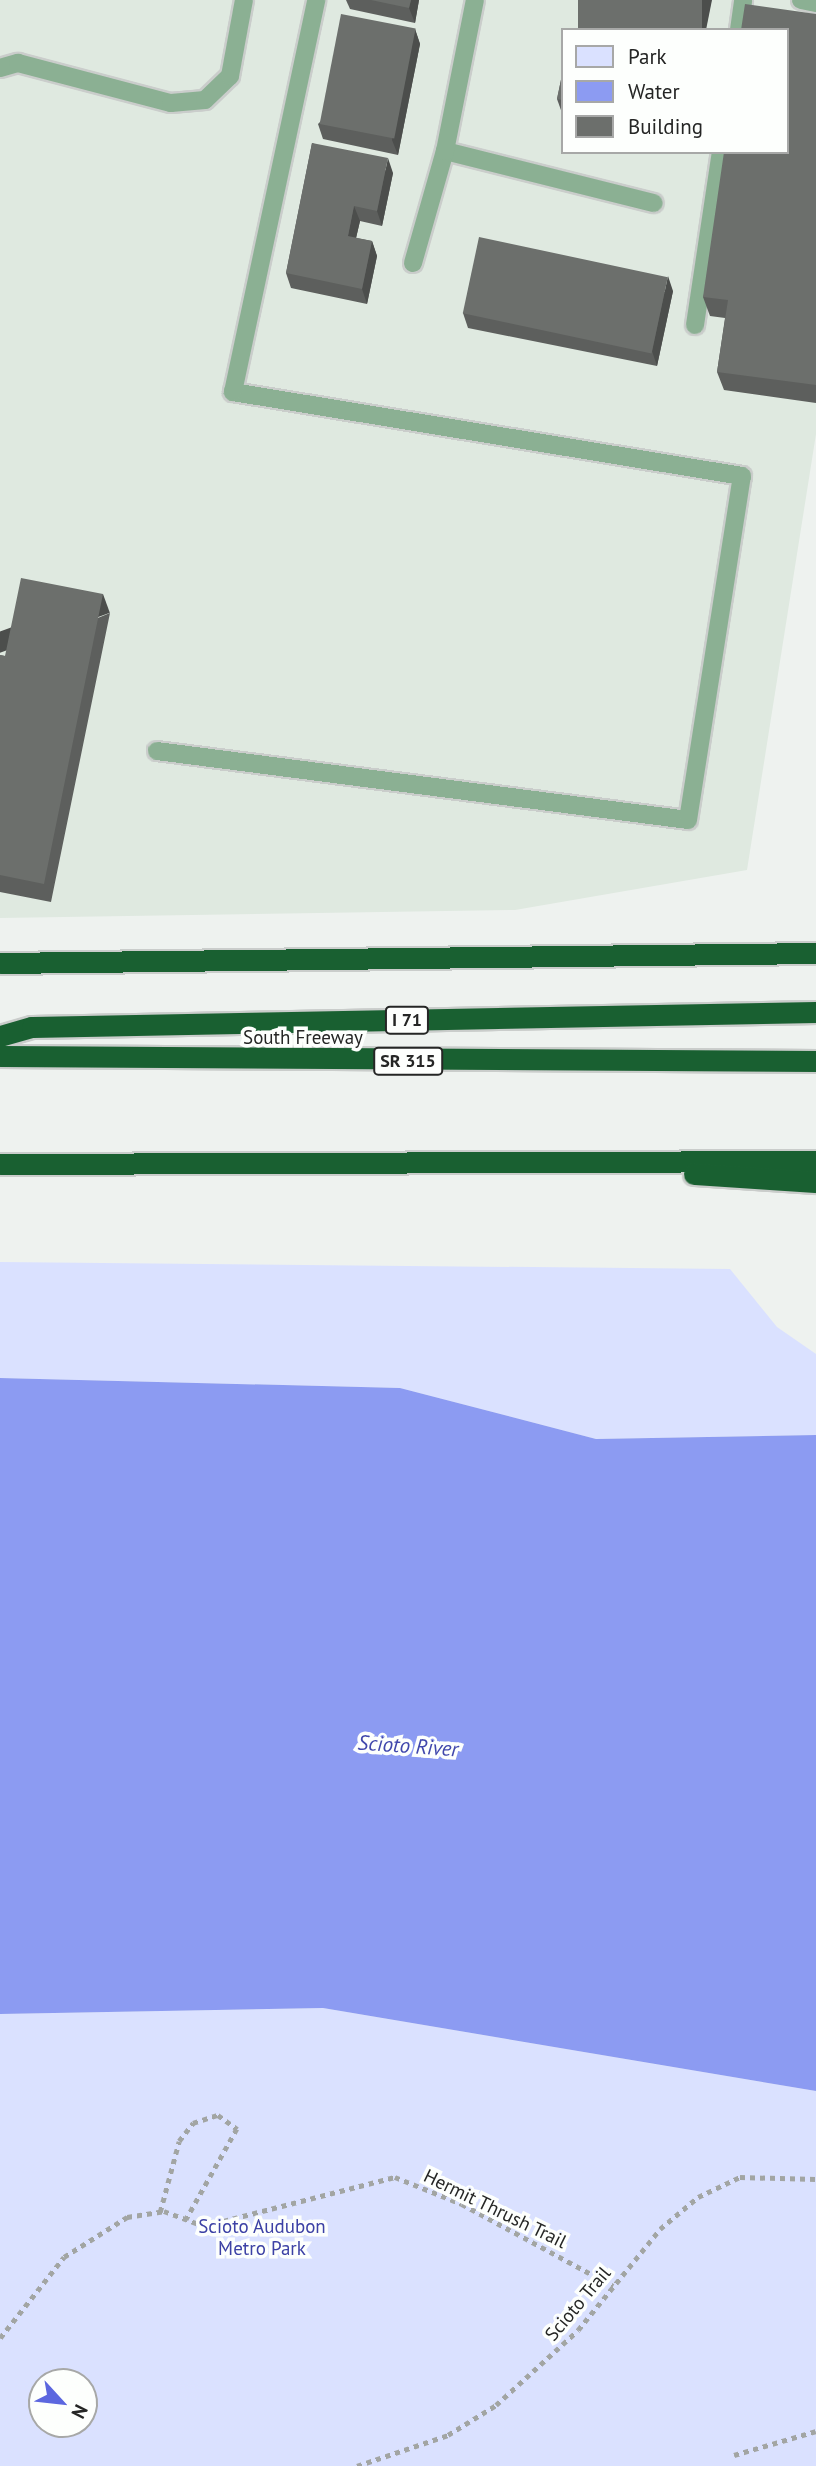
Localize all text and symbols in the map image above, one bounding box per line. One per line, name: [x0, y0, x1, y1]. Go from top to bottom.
legend: [560, 28, 788, 154]
text: Park: [628, 43, 667, 70]
text: Water: [628, 78, 680, 105]
text: Building: [628, 113, 703, 140]
road number: I 71: [384, 1006, 430, 1035]
street label: South Freeway: [243, 1027, 363, 1049]
road number: SR 315: [373, 1046, 443, 1076]
water label: Scioto River: [357, 1730, 459, 1762]
street label: Hermit Thrush Trail: [419, 2164, 571, 2254]
park label: Scioto Audubon Metro Park: [198, 2216, 326, 2260]
street label: Scioto Trail: [540, 2262, 616, 2346]
north arrow: [28, 2368, 98, 2438]
text: N: [66, 2401, 93, 2423]

